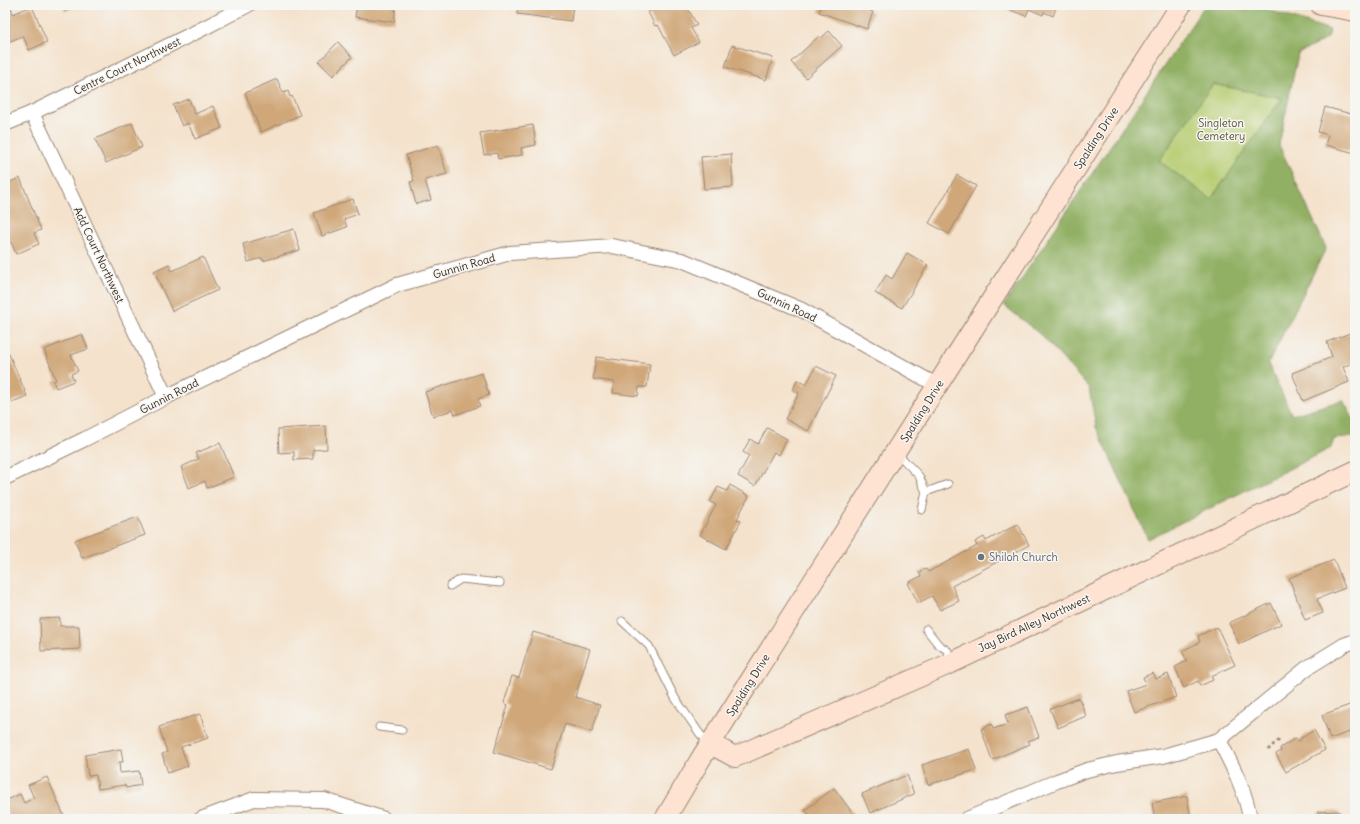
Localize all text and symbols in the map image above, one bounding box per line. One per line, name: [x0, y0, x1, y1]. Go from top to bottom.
street label: Centre Court Northwest: [71, 34, 183, 98]
street label: Spalding Drive: [1071, 104, 1121, 172]
park label: Singleton Cemetery: [1197, 116, 1245, 143]
street label: Add Court Northwest: [71, 205, 128, 306]
street label: Gunnin Road: [431, 250, 497, 282]
street label: Gunnin Road: [755, 285, 820, 325]
street label: Gunnin Road: [137, 375, 201, 417]
street label: Spalding Drive: [897, 377, 947, 445]
place label: Shiloh Church: [989, 550, 1058, 564]
marker: Shiloh Church: [976, 552, 986, 562]
street label: Jay Bird Alley Northwest: [976, 591, 1093, 655]
street label: Spalding Drive: [723, 651, 773, 719]

